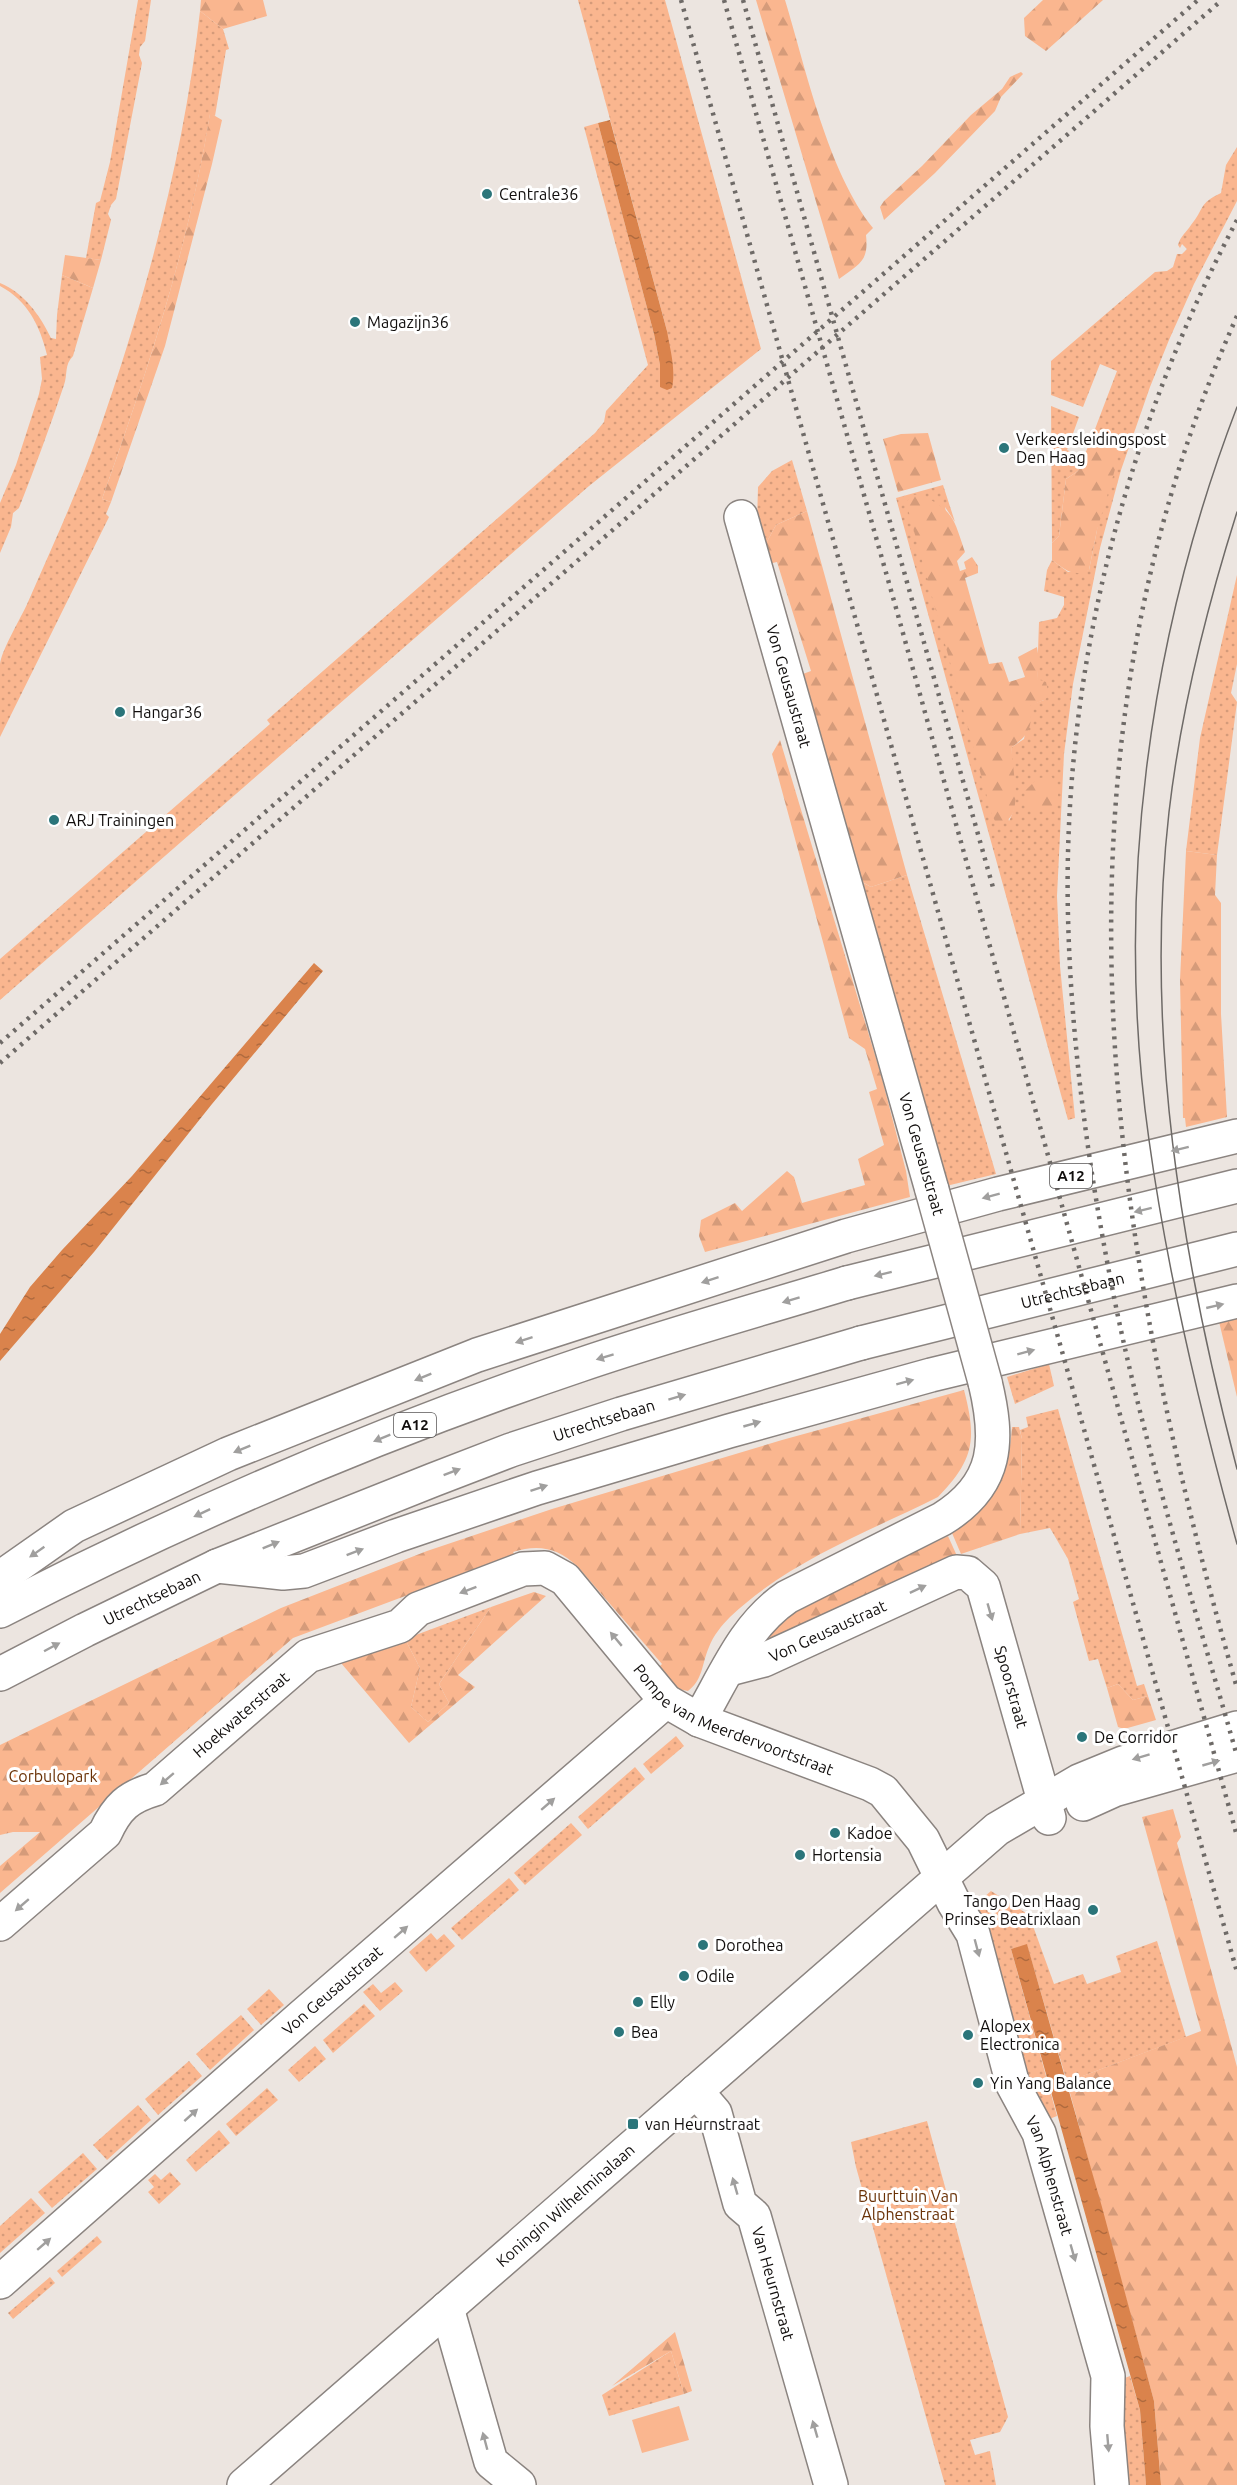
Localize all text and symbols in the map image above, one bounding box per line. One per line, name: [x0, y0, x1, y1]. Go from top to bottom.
place label: Centrale36: [499, 185, 578, 203]
marker: Centrale36: [480, 187, 494, 201]
place label: Magazijn36: [367, 313, 449, 331]
marker: Magazijn36: [348, 315, 362, 329]
place label: Verkeersleidingspost Den Haag: [1016, 430, 1167, 466]
marker: Verkeersleidingspost Den Haag: [997, 441, 1011, 455]
street label: Von Geusaustraat: [763, 623, 815, 750]
place label: Hangar36: [132, 703, 202, 721]
marker: Hangar36: [113, 705, 127, 719]
place label: ARJ Trainingen: [66, 811, 174, 829]
marker: ARJ Trainingen: [47, 813, 61, 827]
street label: Von Geusaustraat: [896, 1091, 948, 1218]
one-way arrow: [1171, 1145, 1189, 1155]
road number: A12: [1050, 1164, 1092, 1188]
one-way arrow: [982, 1192, 1000, 1201]
one-way arrow: [1133, 1205, 1152, 1215]
street label: Utrechtsebaan: [1019, 1269, 1126, 1312]
one-way arrow: [874, 1270, 892, 1280]
one-way arrow: [701, 1276, 719, 1285]
one-way arrow: [782, 1296, 800, 1305]
one-way arrow: [1206, 1300, 1225, 1310]
one-way arrow: [515, 1335, 533, 1345]
one-way arrow: [1017, 1346, 1035, 1356]
one-way arrow: [596, 1353, 614, 1362]
one-way arrow: [413, 1372, 431, 1382]
one-way arrow: [895, 1377, 914, 1387]
one-way arrow: [668, 1392, 686, 1401]
street label: Utrechtsebaan: [551, 1396, 657, 1445]
road number: A12: [394, 1413, 436, 1437]
one-way arrow: [743, 1419, 761, 1428]
one-way arrow: [373, 1434, 391, 1443]
one-way arrow: [232, 1444, 250, 1454]
one-way arrow: [444, 1467, 462, 1477]
one-way arrow: [530, 1482, 548, 1492]
one-way arrow: [194, 1508, 211, 1517]
one-way arrow: [263, 1540, 281, 1550]
one-way arrow: [29, 1546, 45, 1558]
one-way arrow: [346, 1546, 364, 1556]
street label: Utrechtsebaan: [100, 1566, 203, 1629]
one-way arrow: [459, 1585, 477, 1595]
one-way arrow: [910, 1585, 927, 1594]
street label: Von Geusaustraat: [766, 1596, 890, 1665]
one-way arrow: [986, 1603, 996, 1621]
one-way arrow: [610, 1632, 623, 1647]
one-way arrow: [43, 1643, 61, 1653]
street label: Spoorstraat: [991, 1644, 1032, 1731]
street label: Pompe van Meerdervoortstraat: [630, 1660, 837, 1779]
street label: Hoekwaterstraat: [189, 1667, 293, 1761]
place label: De Corridor: [1094, 1728, 1178, 1746]
marker: De Corridor: [1075, 1730, 1089, 1744]
one-way arrow: [1132, 1753, 1150, 1762]
one-way arrow: [1201, 1757, 1220, 1767]
park label: Corbulopark: [9, 1767, 98, 1785]
one-way arrow: [159, 1772, 174, 1786]
one-way arrow: [540, 1798, 555, 1811]
place label: Kadoe: [847, 1824, 893, 1842]
marker: Kadoe: [828, 1826, 842, 1840]
place label: Hortensia: [812, 1846, 882, 1864]
marker: Hortensia: [793, 1848, 807, 1862]
place label: Tango Den Haag Prinses Beatrixlaan: [945, 1892, 1081, 1928]
one-way arrow: [15, 1898, 30, 1912]
marker: Tango Den Haag Prinses Beatrixlaan: [1086, 1903, 1100, 1917]
one-way arrow: [393, 1925, 408, 1938]
place label: Dorothea: [715, 1936, 784, 1954]
marker: Dorothea: [696, 1938, 710, 1952]
one-way arrow: [972, 1939, 982, 1957]
street label: Von Geusaustraat: [278, 1941, 386, 2039]
place label: Odile: [696, 1967, 735, 1985]
marker: Odile: [677, 1969, 691, 1983]
place label: Elly: [650, 1993, 675, 2011]
marker: Elly: [631, 1995, 645, 2009]
place label: Alopex Electronica: [980, 2017, 1060, 2053]
place label: Bea: [631, 2023, 658, 2041]
marker: Bea: [612, 2025, 626, 2039]
marker: Alopex Electronica: [961, 2028, 975, 2042]
place label: Yin Yang Balance: [990, 2074, 1112, 2092]
marker: Yin Yang Balance: [971, 2076, 985, 2090]
one-way arrow: [183, 2108, 198, 2122]
street label: Van Alphenstraat: [1022, 2113, 1077, 2238]
place label: van Heurnstraat: [645, 2115, 761, 2133]
marker: van Heurnstraat: [626, 2117, 640, 2131]
street label: Koningin Wilhelminalaan: [492, 2140, 638, 2270]
one-way arrow: [730, 2177, 740, 2195]
park label: Buurttuin Van Alphenstraat: [858, 2187, 958, 2223]
street label: Van Heurnstraat: [748, 2225, 798, 2343]
one-way arrow: [36, 2238, 51, 2251]
one-way arrow: [1069, 2244, 1078, 2262]
one-way arrow: [810, 2420, 819, 2438]
one-way arrow: [480, 2432, 489, 2450]
one-way arrow: [1103, 2434, 1113, 2453]

